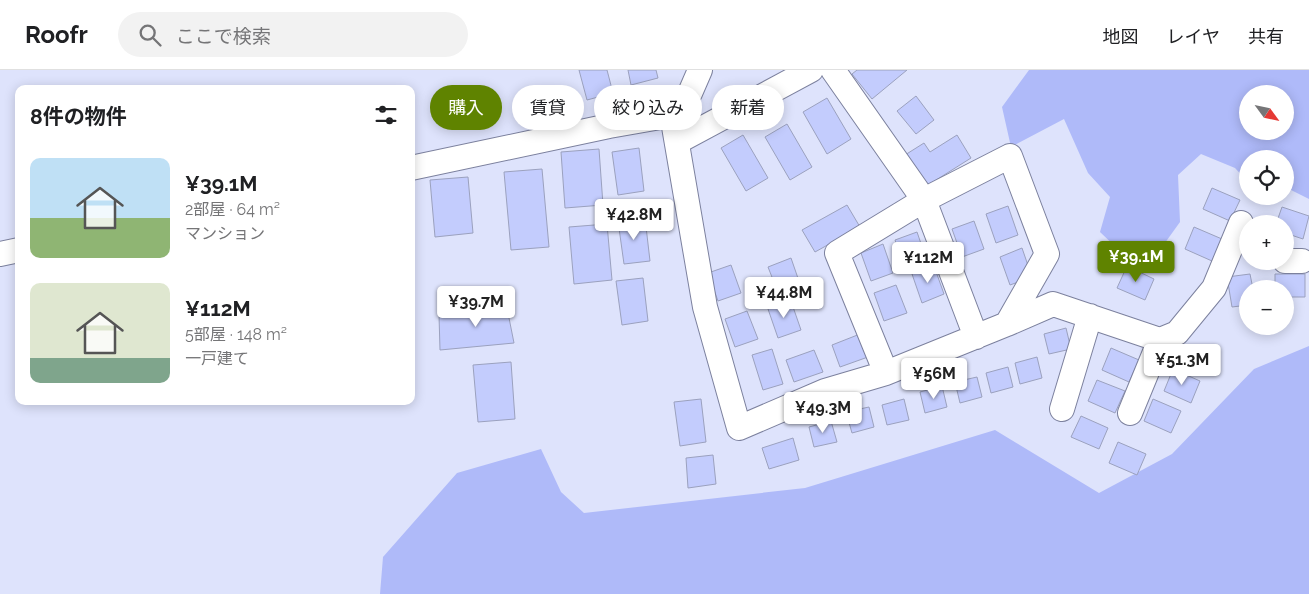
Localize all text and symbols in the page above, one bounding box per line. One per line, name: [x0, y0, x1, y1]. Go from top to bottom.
search box: [118, 12, 468, 57]
text: Roofr: [25, 20, 88, 49]
icon: search: [136, 21, 164, 49]
text: ここで検索: [176, 25, 271, 47]
text: 地図: [1103, 26, 1139, 47]
text: レイヤ: [1167, 26, 1220, 47]
text: 共有: [1248, 26, 1284, 47]
chip: 購入: [430, 85, 502, 130]
chip: 賃貸: [512, 85, 584, 130]
chip: 絞り込み: [594, 85, 702, 130]
chip: 新着: [712, 85, 784, 130]
north arrow: [1239, 85, 1294, 140]
map controls: [1239, 85, 1294, 335]
icon: filters: [372, 101, 400, 129]
text: 8件の物件: [30, 104, 127, 129]
button: locate: [1239, 150, 1294, 205]
text: ¥39.1M: [185, 171, 257, 196]
icon: home: [70, 178, 130, 238]
pin: ¥42.8M: [593, 198, 675, 241]
text: 2部屋 · 64 m²: [185, 200, 280, 219]
text: ¥42.8M: [606, 205, 662, 224]
button: +: [1239, 215, 1294, 270]
text: マンション: [185, 224, 265, 243]
pin: ¥39.1M: [1095, 240, 1177, 283]
pin: ¥112M: [893, 242, 963, 284]
text: ¥39.1M: [1108, 247, 1164, 266]
text: ¥112M: [903, 248, 953, 267]
pin: ¥44.8M: [743, 276, 825, 319]
button: −: [1239, 280, 1294, 335]
text: ¥44.8M: [756, 283, 812, 302]
pin: ¥39.7M: [435, 286, 517, 328]
text: ¥39.7M: [448, 292, 504, 311]
text: ¥112M: [185, 296, 251, 321]
icon: home: [70, 303, 130, 363]
text: 5部屋 · 148 m²: [185, 325, 287, 344]
pin: ¥51.3M: [1141, 344, 1223, 386]
text: 一戸建て: [185, 349, 249, 368]
text: ¥51.3M: [1155, 350, 1209, 369]
pin: ¥56M: [904, 358, 964, 400]
text: ¥56M: [912, 364, 956, 383]
pin: ¥49.3M: [782, 392, 864, 434]
text: ¥49.3M: [795, 398, 851, 417]

